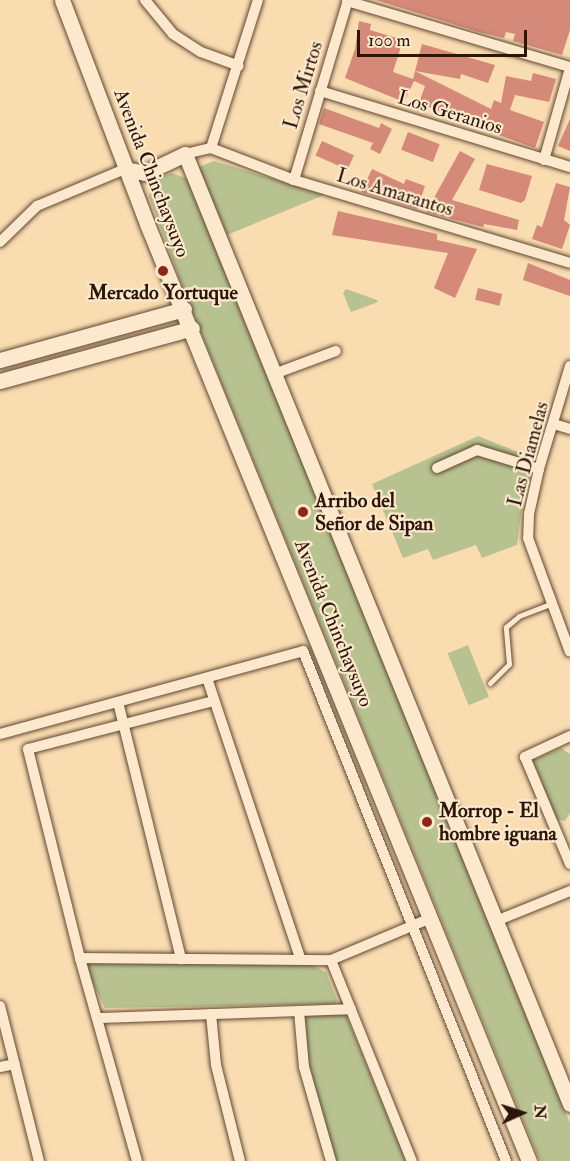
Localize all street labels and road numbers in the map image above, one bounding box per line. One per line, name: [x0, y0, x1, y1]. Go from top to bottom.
street label: Los Mirtos: [278, 38, 328, 132]
street label: Avenida Chinchaysuyo: [109, 85, 195, 261]
street label: Los Geranios: [395, 85, 505, 139]
street label: Los Amarantos: [334, 163, 456, 221]
street label: Las Diamelas: [502, 399, 554, 509]
street label: Avenida Chinchaysuyo: [289, 536, 379, 710]

